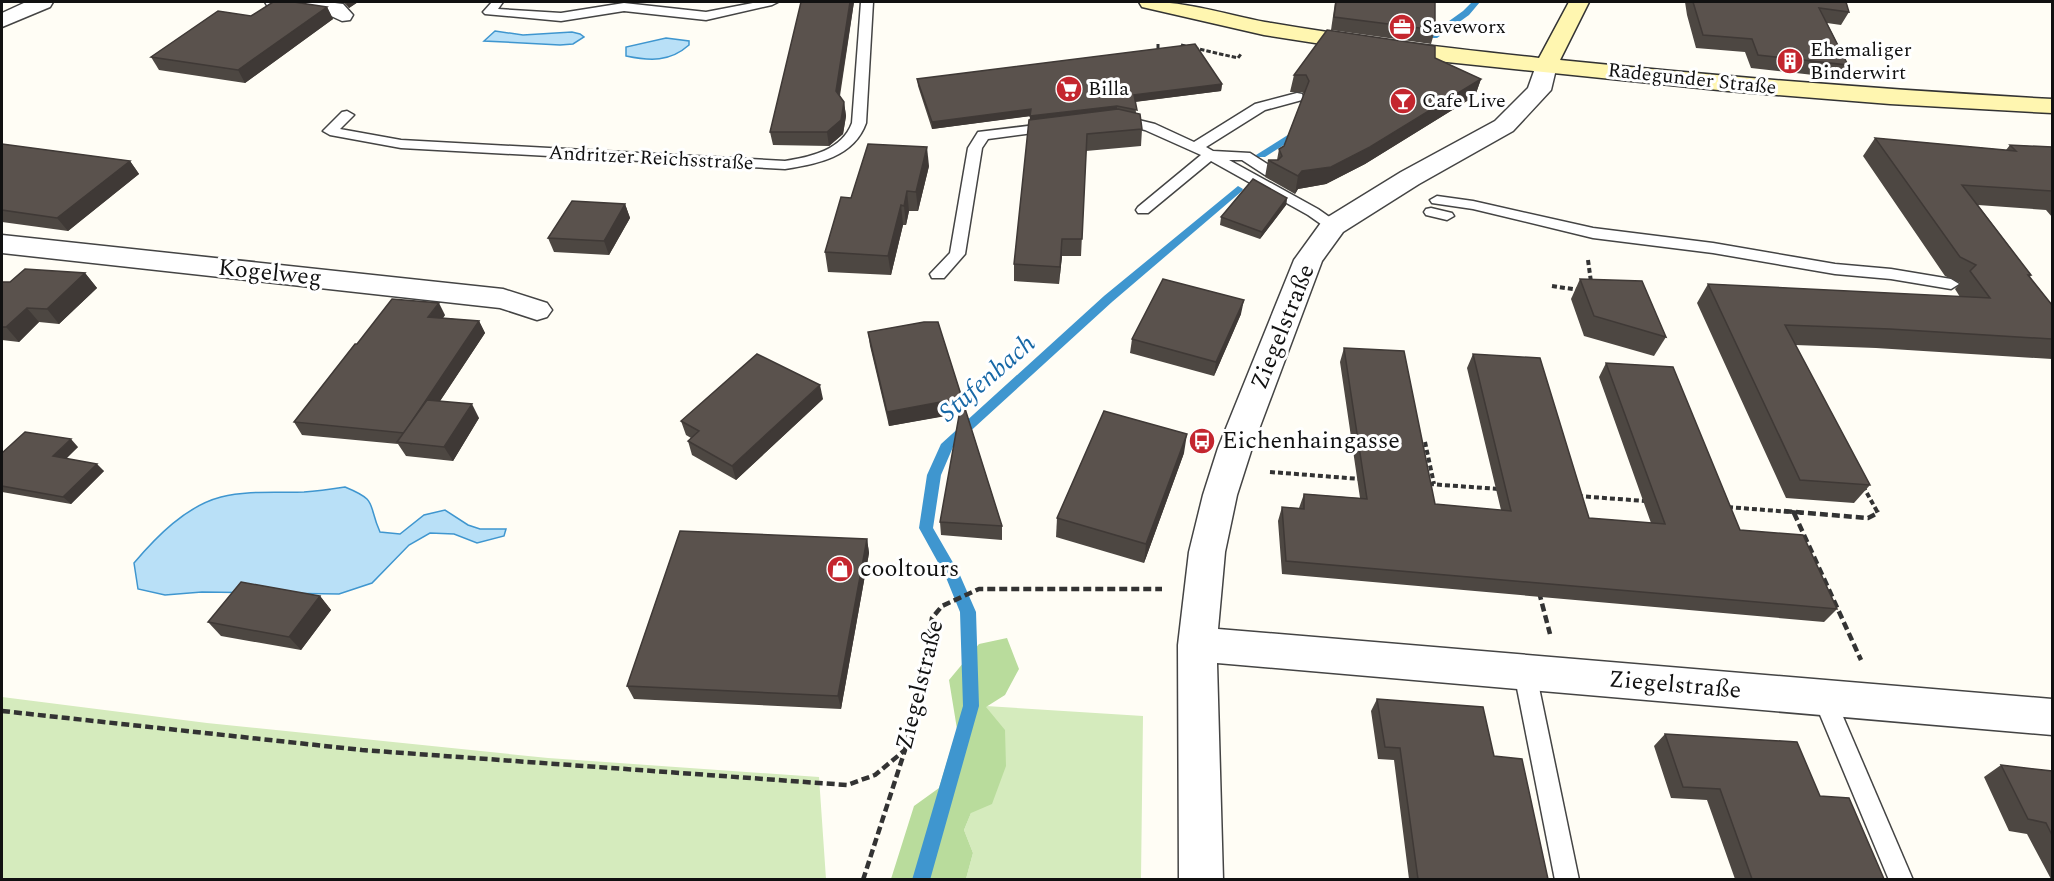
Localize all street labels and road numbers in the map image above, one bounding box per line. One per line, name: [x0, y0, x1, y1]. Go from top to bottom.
street label: Radegunder Straße: [1606, 55, 1778, 103]
street label: Andritzer Reichsstraße: [548, 138, 754, 178]
street label: Kogelweg: [216, 250, 324, 296]
street label: Ziegelstraße: [1241, 259, 1325, 395]
street label: Ziegelstraße: [886, 616, 954, 754]
street label: Ziegelstraße: [1607, 661, 1743, 709]

